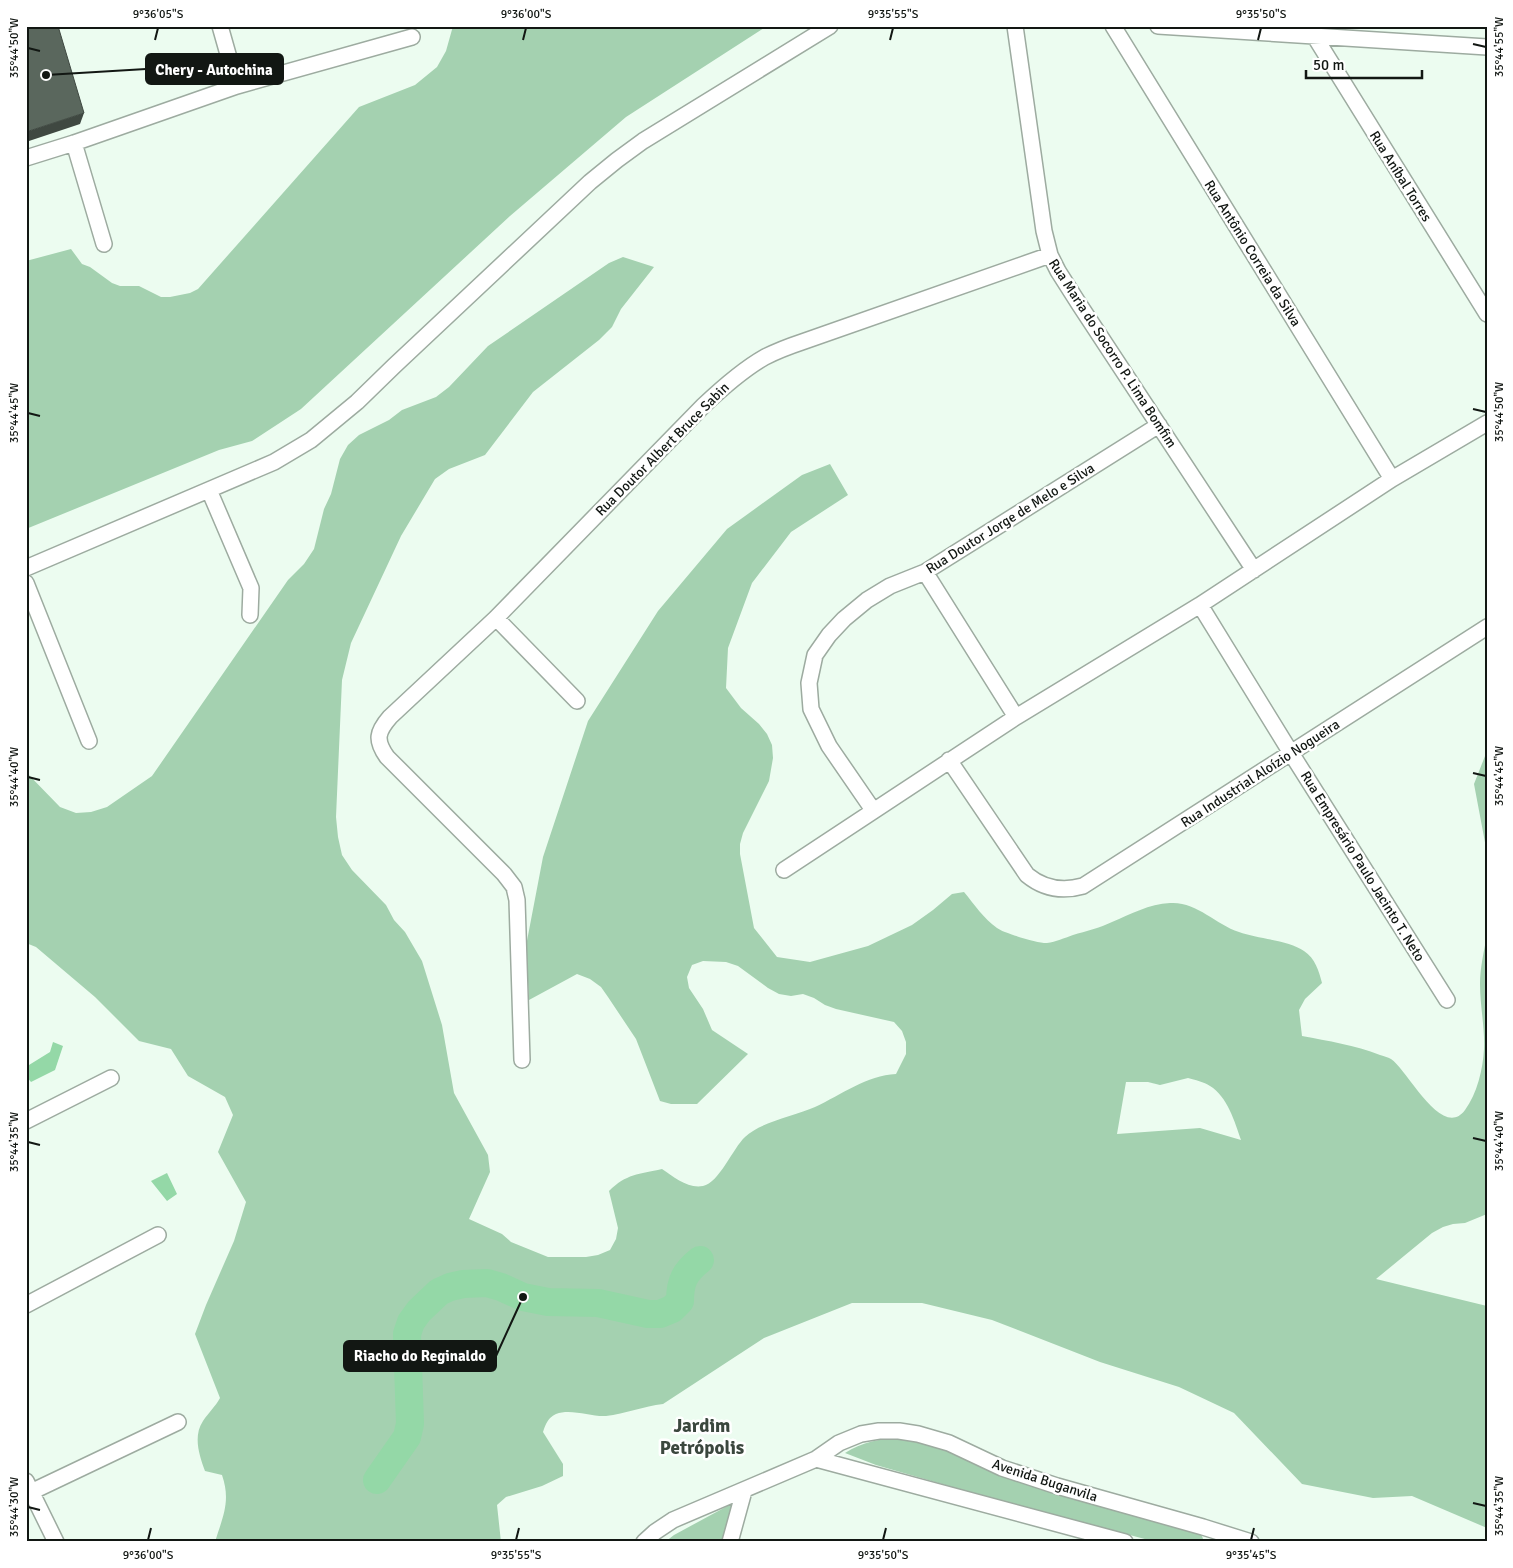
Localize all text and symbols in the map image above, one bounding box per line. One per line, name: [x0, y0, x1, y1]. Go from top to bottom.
text: 9°36'05"S: [133, 7, 184, 22]
text: 9°36'00"S: [501, 7, 552, 22]
text: 9°35'55"S: [868, 7, 919, 22]
text: 9°35'50"S: [1236, 7, 1287, 22]
text: 35°44'55"W: [1492, 17, 1507, 77]
text: 35°44'50"W: [7, 18, 22, 78]
scale bar: [1306, 48, 1422, 80]
callout: Chery - Autochina: [146, 54, 283, 84]
text: 50 m: [1313, 56, 1344, 74]
text: Chery - Autochina: [155, 61, 273, 79]
street label: Rua Aníbal Torres: [1366, 128, 1435, 225]
street label: Rua Antônio Correia da Silva: [1201, 177, 1305, 330]
street label: Rua Maria do Socorro P. Lima Bomfim: [1045, 256, 1180, 451]
street label: Rua Doutor Albert Bruce Sabin: [592, 379, 733, 520]
text: 35°44'50"W: [1492, 382, 1507, 442]
text: 35°44'45"W: [7, 383, 22, 443]
street label: Rua Doutor Jorge de Melo e Silva: [923, 459, 1098, 577]
street label: Rua Industrial Aloízio Nogueira: [1178, 716, 1343, 831]
text: 35°44'45"W: [1492, 746, 1507, 806]
text: 35°44'40"W: [7, 747, 22, 807]
street label: Rua Empresário Paulo Jacinto T. Neto: [1297, 768, 1428, 965]
text: 35°44'40"W: [1492, 1111, 1507, 1171]
text: 35°44'35"W: [7, 1112, 22, 1172]
callout: Riacho do Reginaldo: [344, 1341, 496, 1371]
text: Riacho do Reginaldo: [354, 1347, 486, 1365]
district label: Jardim Petrópolis: [660, 1414, 744, 1460]
street label: Avenida Buganvila: [990, 1455, 1100, 1506]
text: 35°44'35"W: [1492, 1476, 1507, 1536]
text: 35°44'30"W: [7, 1477, 22, 1537]
text: 9°36'00"S: [123, 1548, 174, 1563]
text: 9°35'55"S: [491, 1548, 542, 1563]
text: 9°35'50"S: [858, 1548, 909, 1563]
text: 9°35'45"S: [1226, 1548, 1277, 1563]

